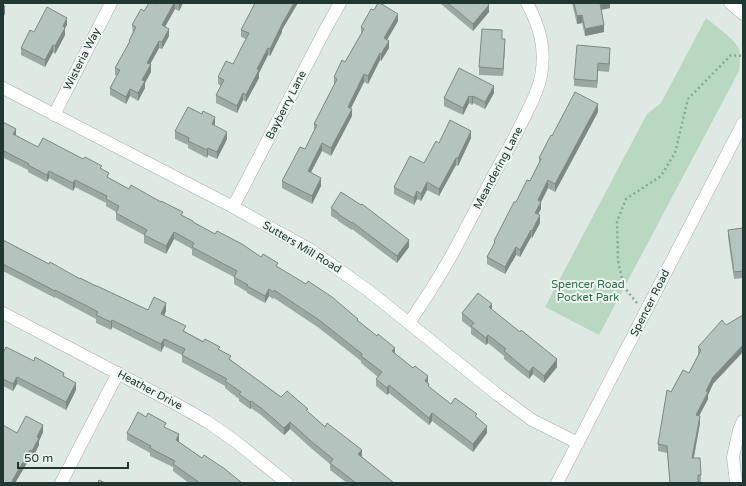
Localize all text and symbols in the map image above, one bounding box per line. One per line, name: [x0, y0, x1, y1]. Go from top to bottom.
street label: Wisteria Way: [61, 26, 103, 92]
street label: Bayberry Lane: [263, 68, 309, 142]
street label: Meandering Lane: [471, 124, 525, 212]
street label: Sutters Mill Road: [260, 218, 344, 276]
street label: Spencer Road: [628, 267, 672, 339]
park label: Spencer Road Pocket Park: [551, 278, 625, 304]
street label: Heather Drive: [115, 367, 185, 413]
scale bar: [18, 444, 128, 470]
text: 50 m: [24, 451, 53, 465]

